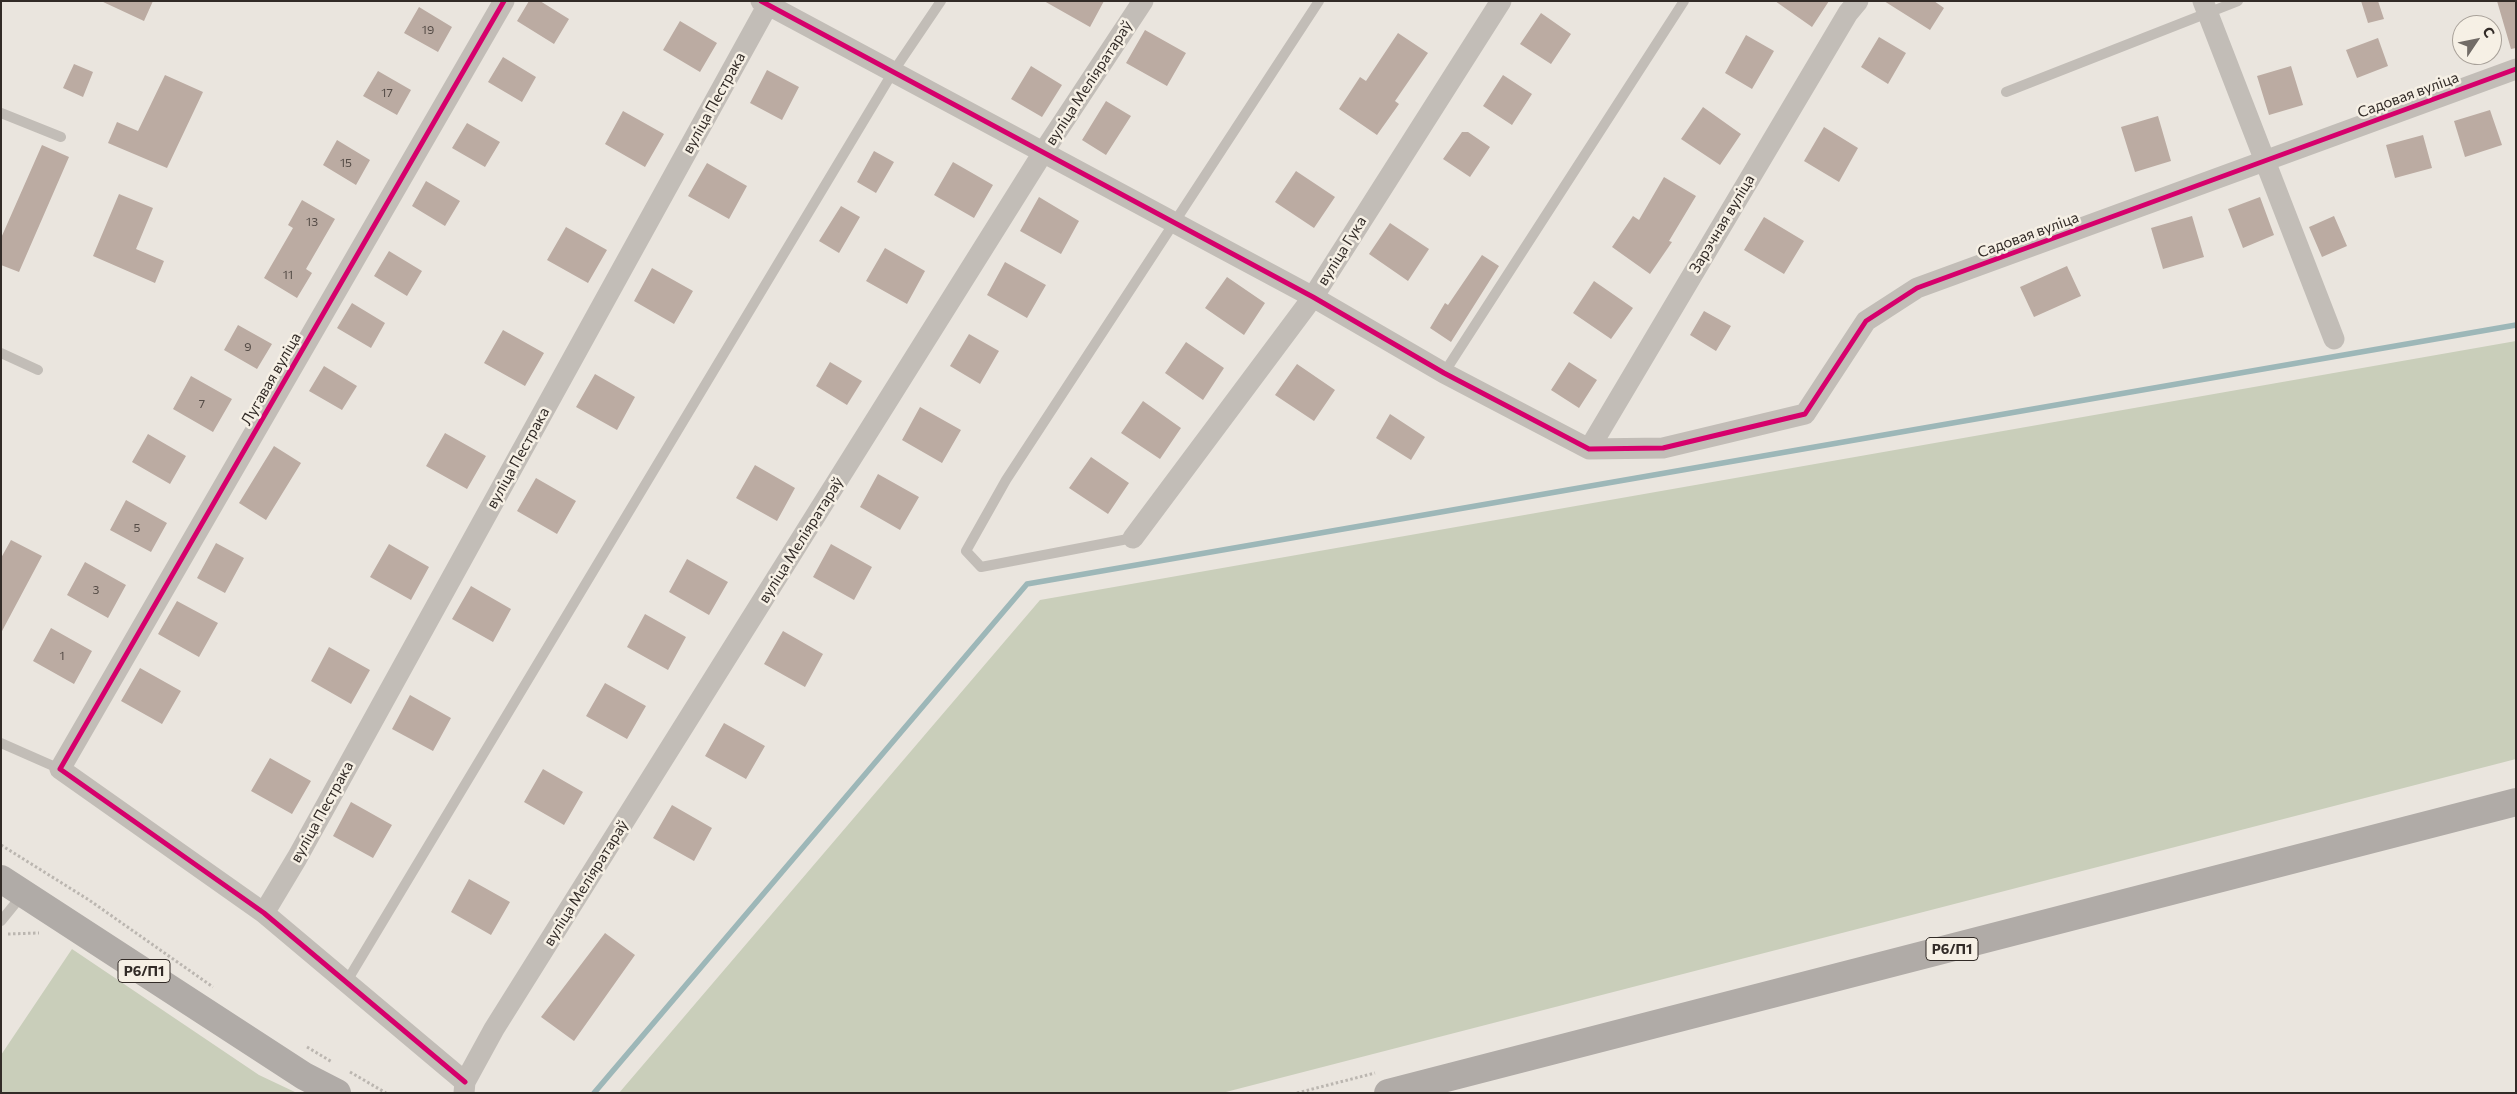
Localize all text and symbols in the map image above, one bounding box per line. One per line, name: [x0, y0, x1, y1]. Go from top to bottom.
north arrow: [2452, 15, 2502, 65]
street label: вуліца Меліяратараў: [1042, 17, 1136, 149]
house number: 19: [422, 23, 434, 37]
text: С: [2479, 23, 2499, 41]
street label: вуліца Пестрака: [679, 49, 749, 157]
street label: Садовая вуліца: [2355, 68, 2461, 122]
house number: 17: [381, 86, 393, 100]
house number: 15: [340, 156, 352, 170]
street label: Зарэчная вуліца: [1685, 171, 1759, 277]
street label: Садовая вуліца: [1975, 208, 2081, 262]
street label: вуліца Гука: [1314, 213, 1370, 289]
house number: 13: [306, 215, 318, 229]
house number: 11: [283, 268, 293, 282]
street label: Лугавая вуліца: [237, 329, 305, 429]
house number: 9: [244, 340, 252, 354]
house number: 7: [199, 397, 205, 411]
street label: вуліца Пестрака: [483, 404, 553, 512]
street label: вуліца Меліяратараў: [755, 474, 847, 606]
house number: 5: [134, 521, 140, 535]
house number: 3: [93, 583, 99, 597]
house number: 1: [59, 649, 65, 663]
street label: вуліца Пестрака: [287, 758, 357, 866]
street label: вуліца Меліяратараў: [540, 817, 632, 949]
road number: Р6/П1: [1926, 938, 1978, 961]
road number: Р6/П1: [118, 959, 170, 982]

